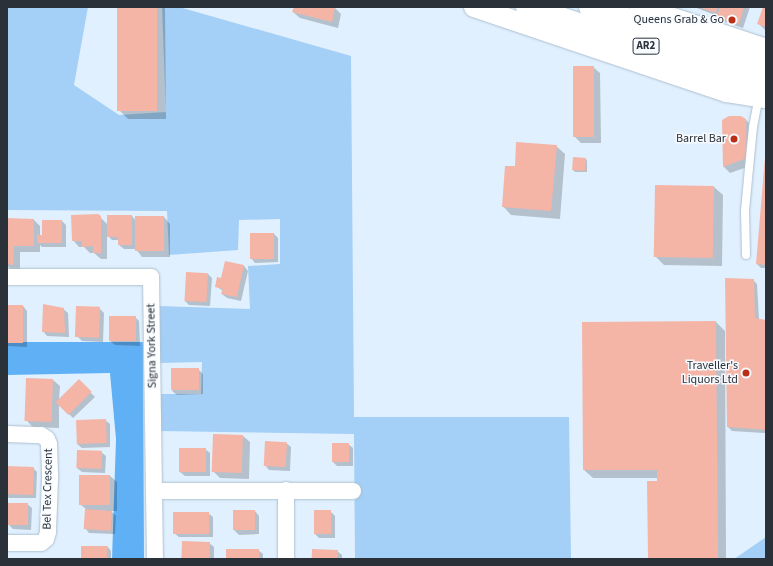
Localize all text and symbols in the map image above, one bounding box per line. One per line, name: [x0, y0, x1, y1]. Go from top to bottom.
place label: Queens Grab & Go: [634, 13, 724, 27]
marker: Queens Grab & Go: [727, 15, 737, 25]
road number: AR2: [632, 37, 660, 55]
place label: Barrel Bar: [676, 132, 726, 146]
marker: Barrel Bar: [729, 134, 739, 144]
street label: Signa York Street: [144, 304, 160, 388]
place label: Traveller's Liquors Ltd: [682, 359, 738, 387]
marker: Traveller's Liquors Ltd: [741, 368, 751, 378]
street label: Bel Tex Crescent: [40, 448, 56, 530]

